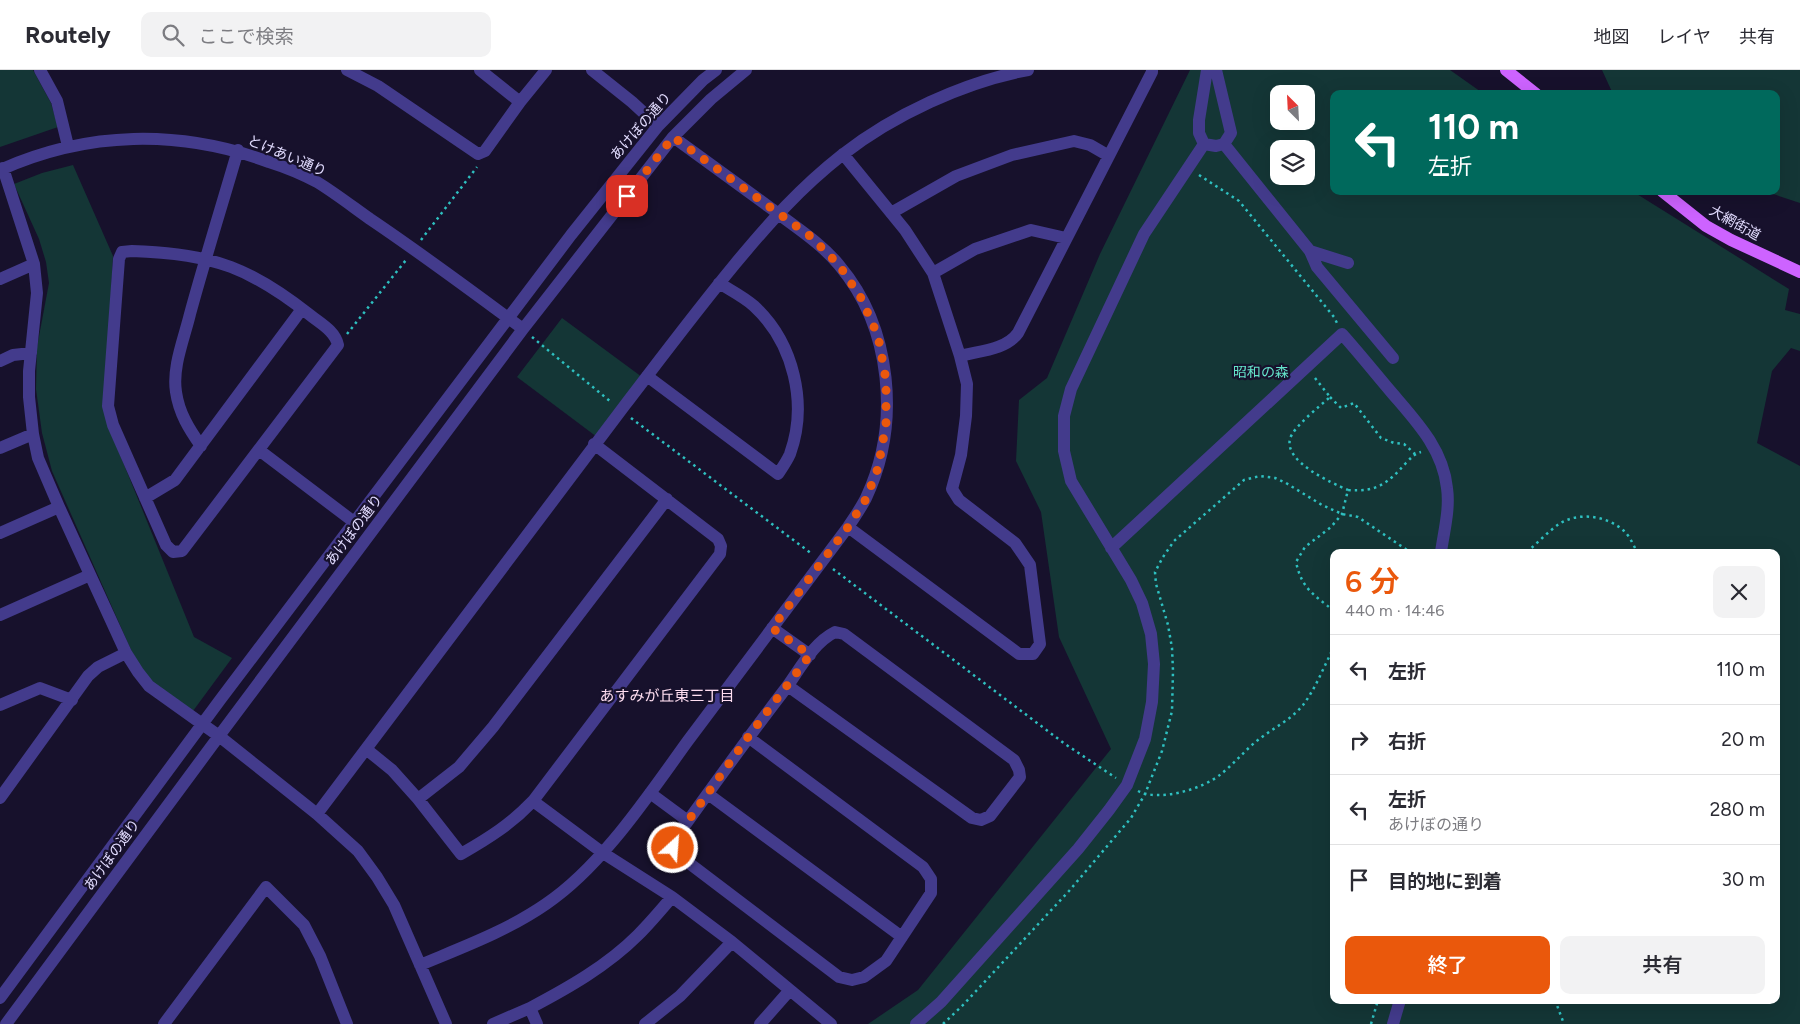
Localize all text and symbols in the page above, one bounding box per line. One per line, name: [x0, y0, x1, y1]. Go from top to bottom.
search box: [141, 12, 491, 57]
text: Routely: [25, 20, 111, 49]
icon: search: [159, 21, 187, 49]
text: ここで検索: [199, 25, 294, 48]
text: 地図: [1594, 26, 1630, 48]
text: レイヤ: [1658, 26, 1711, 48]
text: 共有: [1739, 26, 1775, 48]
north arrow: [1270, 85, 1315, 130]
map controls: [1270, 85, 1315, 185]
street label: あけぼの通り: [607, 89, 675, 163]
text: 110 m: [1428, 106, 1519, 148]
icon: left: [1345, 110, 1410, 175]
street label: とけあい通り: [245, 132, 329, 180]
button: layers: [1270, 140, 1315, 185]
text: 左折: [1428, 153, 1472, 180]
pin: [606, 175, 648, 217]
icon: arrive: [613, 182, 641, 210]
street label: 大網街道: [1706, 202, 1764, 244]
park label: 昭和の森: [1233, 364, 1289, 381]
street label: あけぼの通り: [322, 491, 386, 569]
text: 6 分: [1345, 563, 1399, 600]
button: close: [1713, 566, 1765, 618]
text: 440 m · 14:46: [1345, 601, 1444, 620]
icon: left: [1345, 656, 1373, 684]
text: 110 m: [1716, 658, 1765, 681]
text: 左折: [1388, 660, 1426, 683]
district label: あすみが丘東三丁目: [599, 687, 735, 705]
icon: right: [1345, 726, 1373, 754]
text: 20 m: [1721, 728, 1765, 751]
text: 右折: [1388, 730, 1426, 753]
text: 左折: [1388, 788, 1426, 811]
icon: left: [1345, 796, 1373, 824]
text: 280 m: [1710, 798, 1765, 821]
text: あけぼの通り: [1388, 815, 1484, 834]
street label: あけぼの通り: [80, 816, 144, 894]
position arrow: [646, 821, 698, 873]
icon: arrive: [1345, 866, 1373, 894]
text: 30 m: [1722, 868, 1765, 891]
text: 目的地に到着: [1388, 870, 1502, 893]
button: 終了: [1345, 936, 1550, 994]
button: 共有: [1560, 936, 1765, 994]

